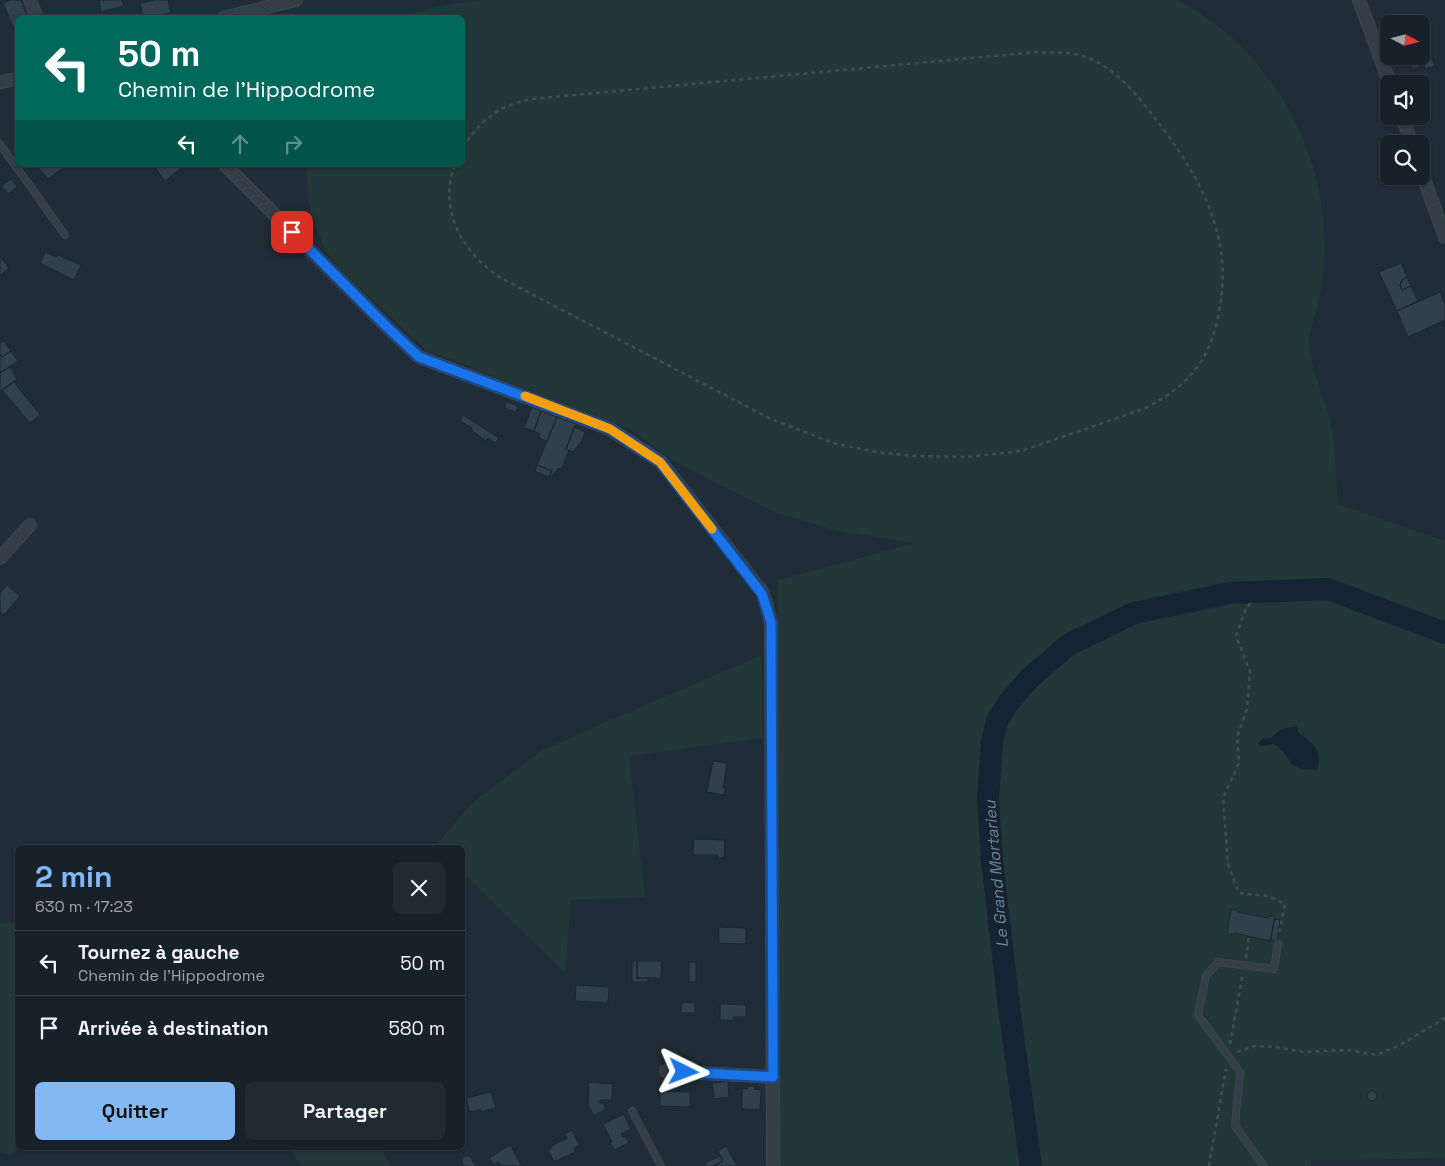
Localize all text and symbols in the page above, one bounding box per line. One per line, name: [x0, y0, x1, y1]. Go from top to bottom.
north arrow: [1380, 15, 1430, 65]
map controls: [1380, 15, 1430, 185]
text: 50 m: [118, 32, 200, 76]
icon: left: [35, 35, 100, 100]
text: Chemin de l'Hippodrome: [118, 75, 375, 103]
button: sound: [1380, 75, 1430, 125]
icon: left: [173, 130, 201, 158]
icon: ahead: [226, 130, 254, 158]
icon: right: [279, 130, 307, 158]
button: search: [1380, 135, 1430, 185]
pin: [271, 211, 313, 253]
icon: arrive: [278, 218, 306, 246]
water label: Le Grand Mortarieu: [979, 798, 1013, 948]
text: 2 min: [35, 857, 113, 896]
button: close: [393, 862, 445, 914]
text: 630 m · 17:23: [35, 896, 133, 917]
text: Tournez à gauche: [78, 940, 240, 965]
icon: left: [35, 949, 63, 977]
text: 50 m: [400, 951, 445, 976]
text: Chemin de l'Hippodrome: [78, 965, 265, 986]
icon: arrive: [35, 1014, 63, 1042]
text: Arrivée à destination: [78, 1016, 268, 1041]
text: 580 m: [388, 1016, 445, 1041]
position arrow: [657, 1045, 709, 1097]
button: Quitter: [35, 1082, 235, 1140]
button: Partager: [245, 1082, 445, 1140]

